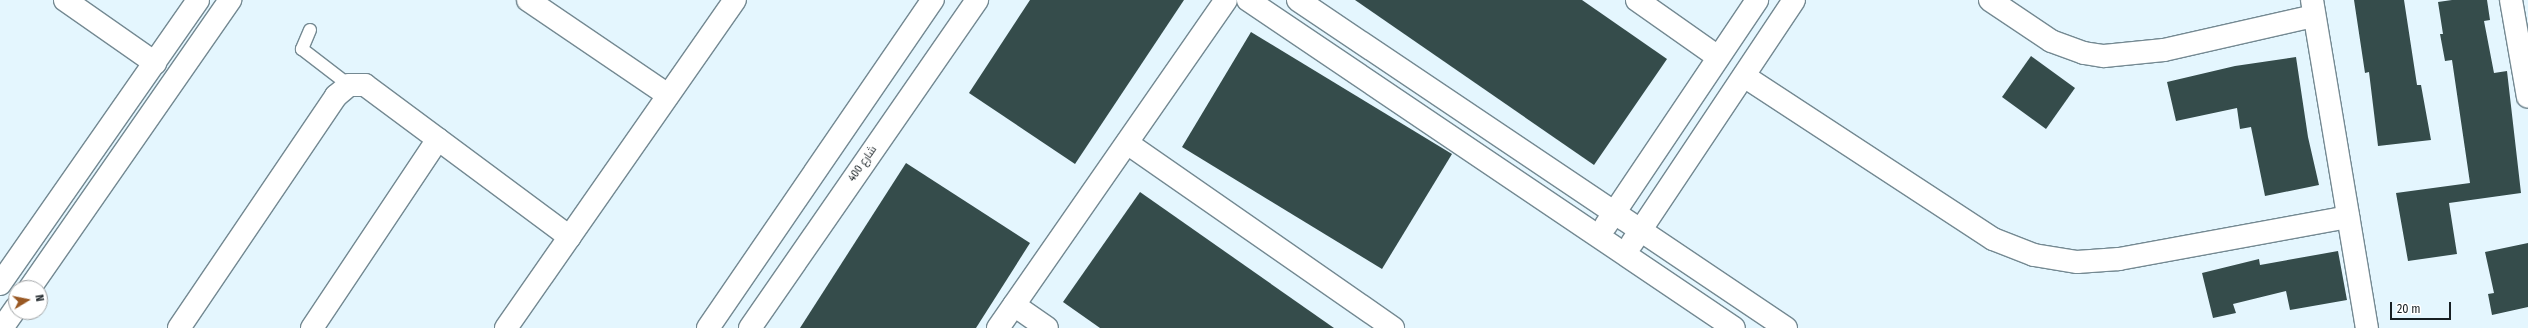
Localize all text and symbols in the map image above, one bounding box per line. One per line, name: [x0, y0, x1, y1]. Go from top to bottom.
street label: شارع 400: [846, 144, 880, 184]
north arrow: [8, 280, 48, 320]
text: N: [32, 294, 46, 302]
scale bar: [2392, 294, 2453, 320]
text: 20 m: [2397, 302, 2421, 316]

